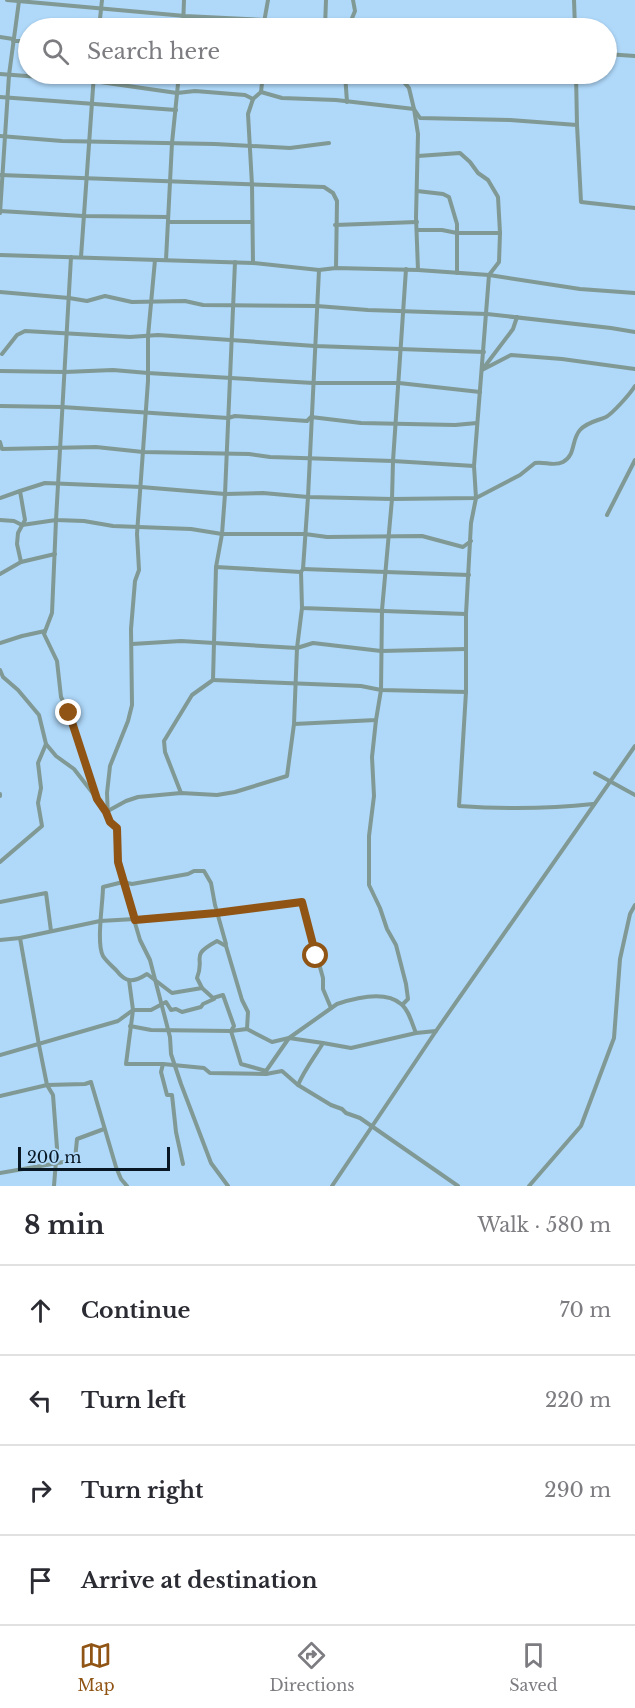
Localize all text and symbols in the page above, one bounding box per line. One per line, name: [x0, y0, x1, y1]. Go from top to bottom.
search box: [18, 18, 617, 84]
icon: search: [39, 35, 72, 68]
text: Search here: [87, 38, 220, 65]
route end: [55, 699, 81, 725]
route start: [302, 942, 328, 968]
scale bar: [18, 1144, 170, 1172]
text: 200 m: [27, 1147, 81, 1167]
text: 8 min: [24, 1209, 104, 1241]
text: Walk · 580 m: [477, 1213, 611, 1237]
icon: ahead: [24, 1294, 57, 1327]
text: Continue: [81, 1297, 190, 1324]
text: 70 m: [559, 1298, 611, 1322]
icon: left: [24, 1384, 57, 1417]
text: Turn left: [81, 1387, 186, 1414]
text: 220 m: [545, 1388, 611, 1412]
icon: right: [24, 1474, 57, 1507]
text: Turn right: [81, 1477, 203, 1504]
text: 290 m: [544, 1478, 611, 1502]
icon: arrive: [24, 1564, 57, 1597]
text: Arrive at destination: [81, 1567, 318, 1594]
tab: Map: [77, 1639, 115, 1695]
tab: Directions: [269, 1639, 354, 1695]
tab: Saved: [509, 1639, 558, 1695]

